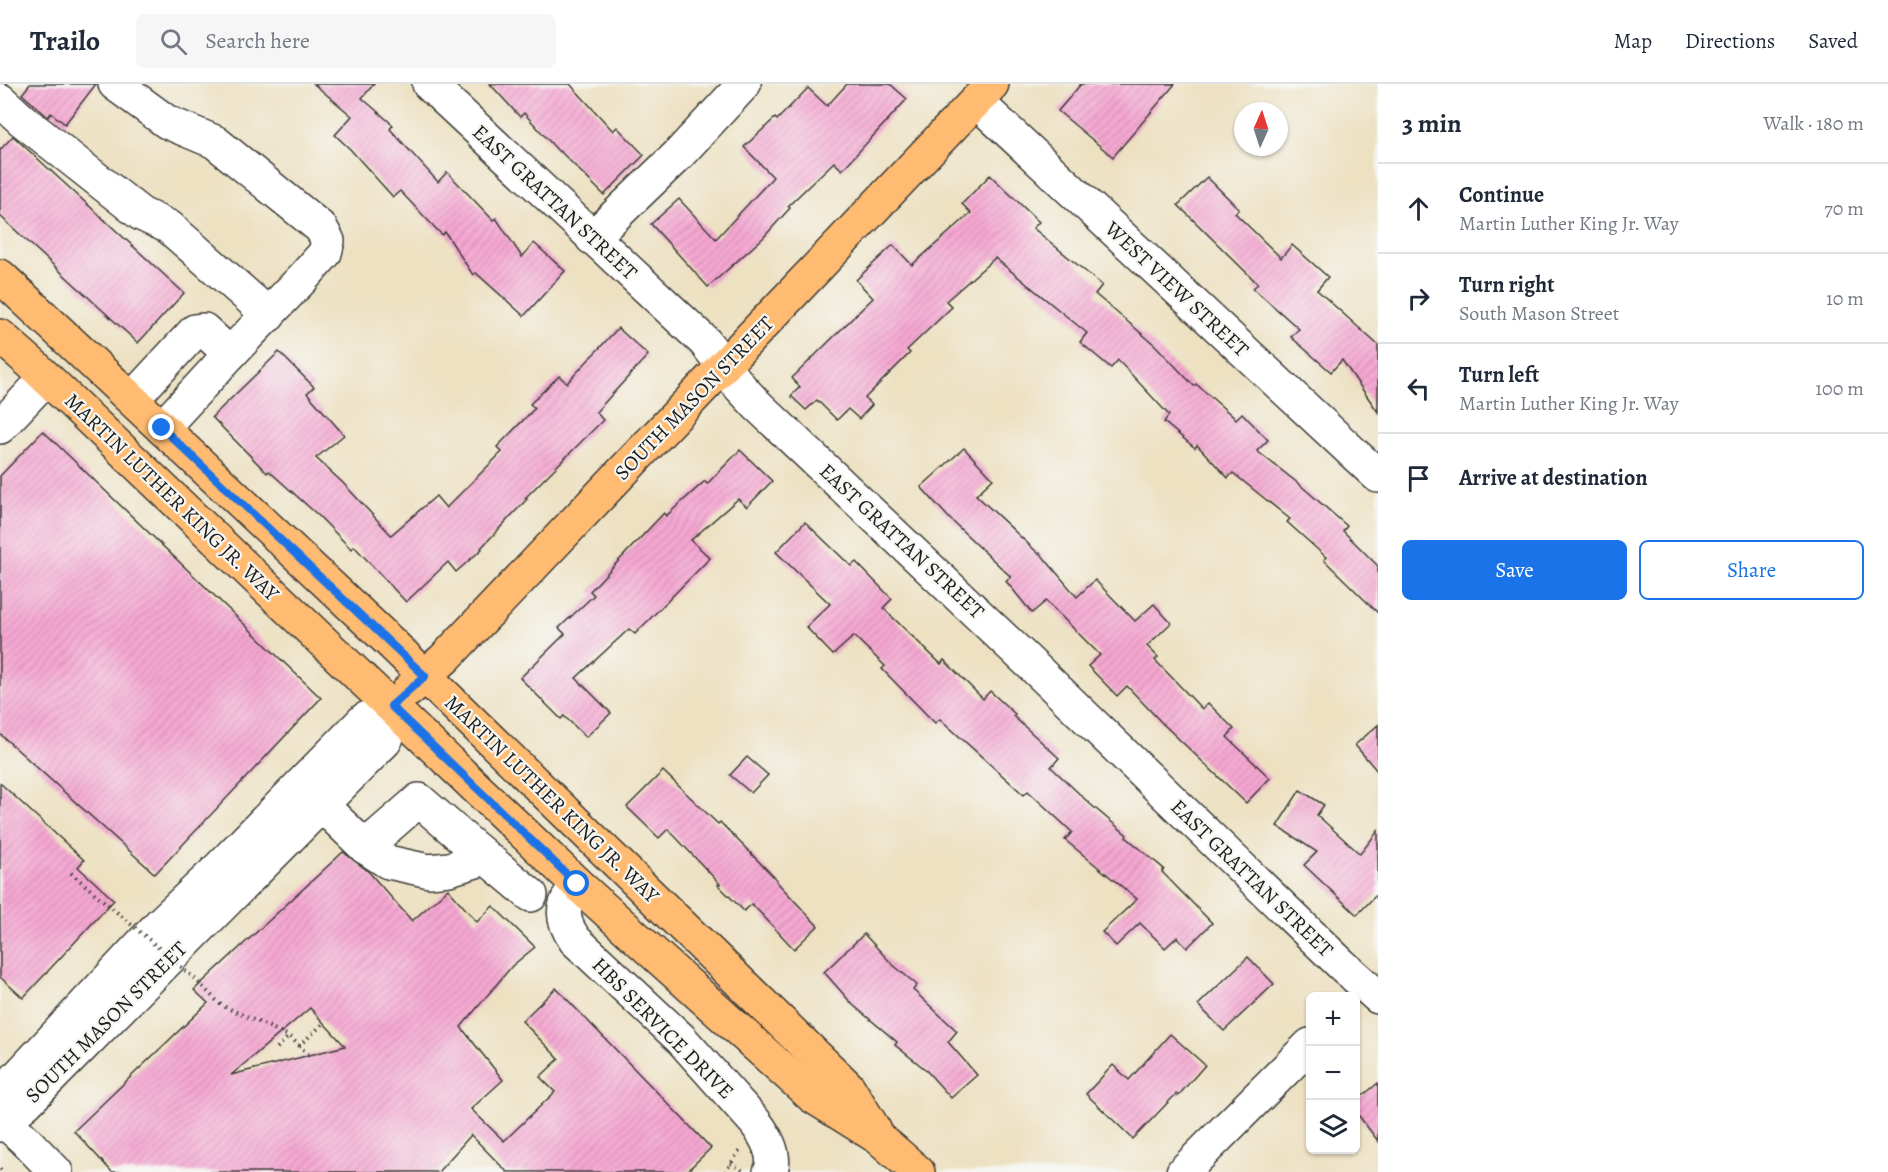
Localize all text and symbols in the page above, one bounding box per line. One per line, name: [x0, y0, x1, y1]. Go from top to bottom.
search box: [136, 14, 556, 68]
text: Trailo: [30, 22, 100, 60]
icon: search: [157, 25, 190, 58]
text: Search here: [205, 26, 310, 56]
text: Map: [1614, 27, 1652, 55]
text: Directions: [1685, 27, 1775, 55]
text: Saved: [1808, 27, 1858, 55]
north arrow: [1234, 102, 1288, 156]
text: 3 min: [1402, 106, 1462, 141]
text: Walk · 180 m: [1763, 110, 1864, 137]
street label: EAST GRATTAN STREET: [467, 118, 644, 286]
text: Continue: [1459, 180, 1544, 210]
icon: ahead: [1402, 192, 1435, 225]
text: 70 m: [1824, 195, 1864, 222]
text: Martin Luther King Jr. Way: [1459, 210, 1679, 237]
street label: WEST VIEW STREET: [1098, 214, 1255, 363]
text: Turn right: [1459, 270, 1555, 300]
icon: right: [1402, 282, 1435, 315]
text: 10 m: [1826, 285, 1864, 312]
text: South Mason Street: [1459, 300, 1619, 327]
street label: SOUTH MASON STREET: [608, 309, 780, 486]
text: Turn left: [1459, 360, 1539, 390]
icon: left: [1402, 372, 1435, 405]
text: 100 m: [1815, 375, 1864, 402]
street label: MARTIN LUTHER KING JR. WAY: [59, 387, 286, 608]
text: Martin Luther King Jr. Way: [1459, 390, 1679, 417]
route end: [148, 414, 174, 440]
street label: EAST GRATTAN STREET: [814, 457, 991, 625]
icon: arrive: [1402, 462, 1435, 495]
text: Arrive at destination: [1459, 463, 1648, 493]
button: Save: [1402, 540, 1627, 600]
button: Share: [1639, 540, 1864, 600]
street label: MARTIN LUTHER KING JR. WAY: [439, 689, 666, 910]
street label: EAST GRATTAN STREET: [1165, 793, 1340, 963]
route start: [563, 870, 589, 896]
street label: SOUTH MASON STREET: [19, 935, 193, 1109]
street label: HBS SERVICE DRIVE: [586, 951, 740, 1105]
map controls: [1306, 992, 1360, 1154]
button: +: [1306, 992, 1360, 1046]
button: −: [1306, 1046, 1360, 1100]
button: layers: [1306, 1100, 1360, 1154]

